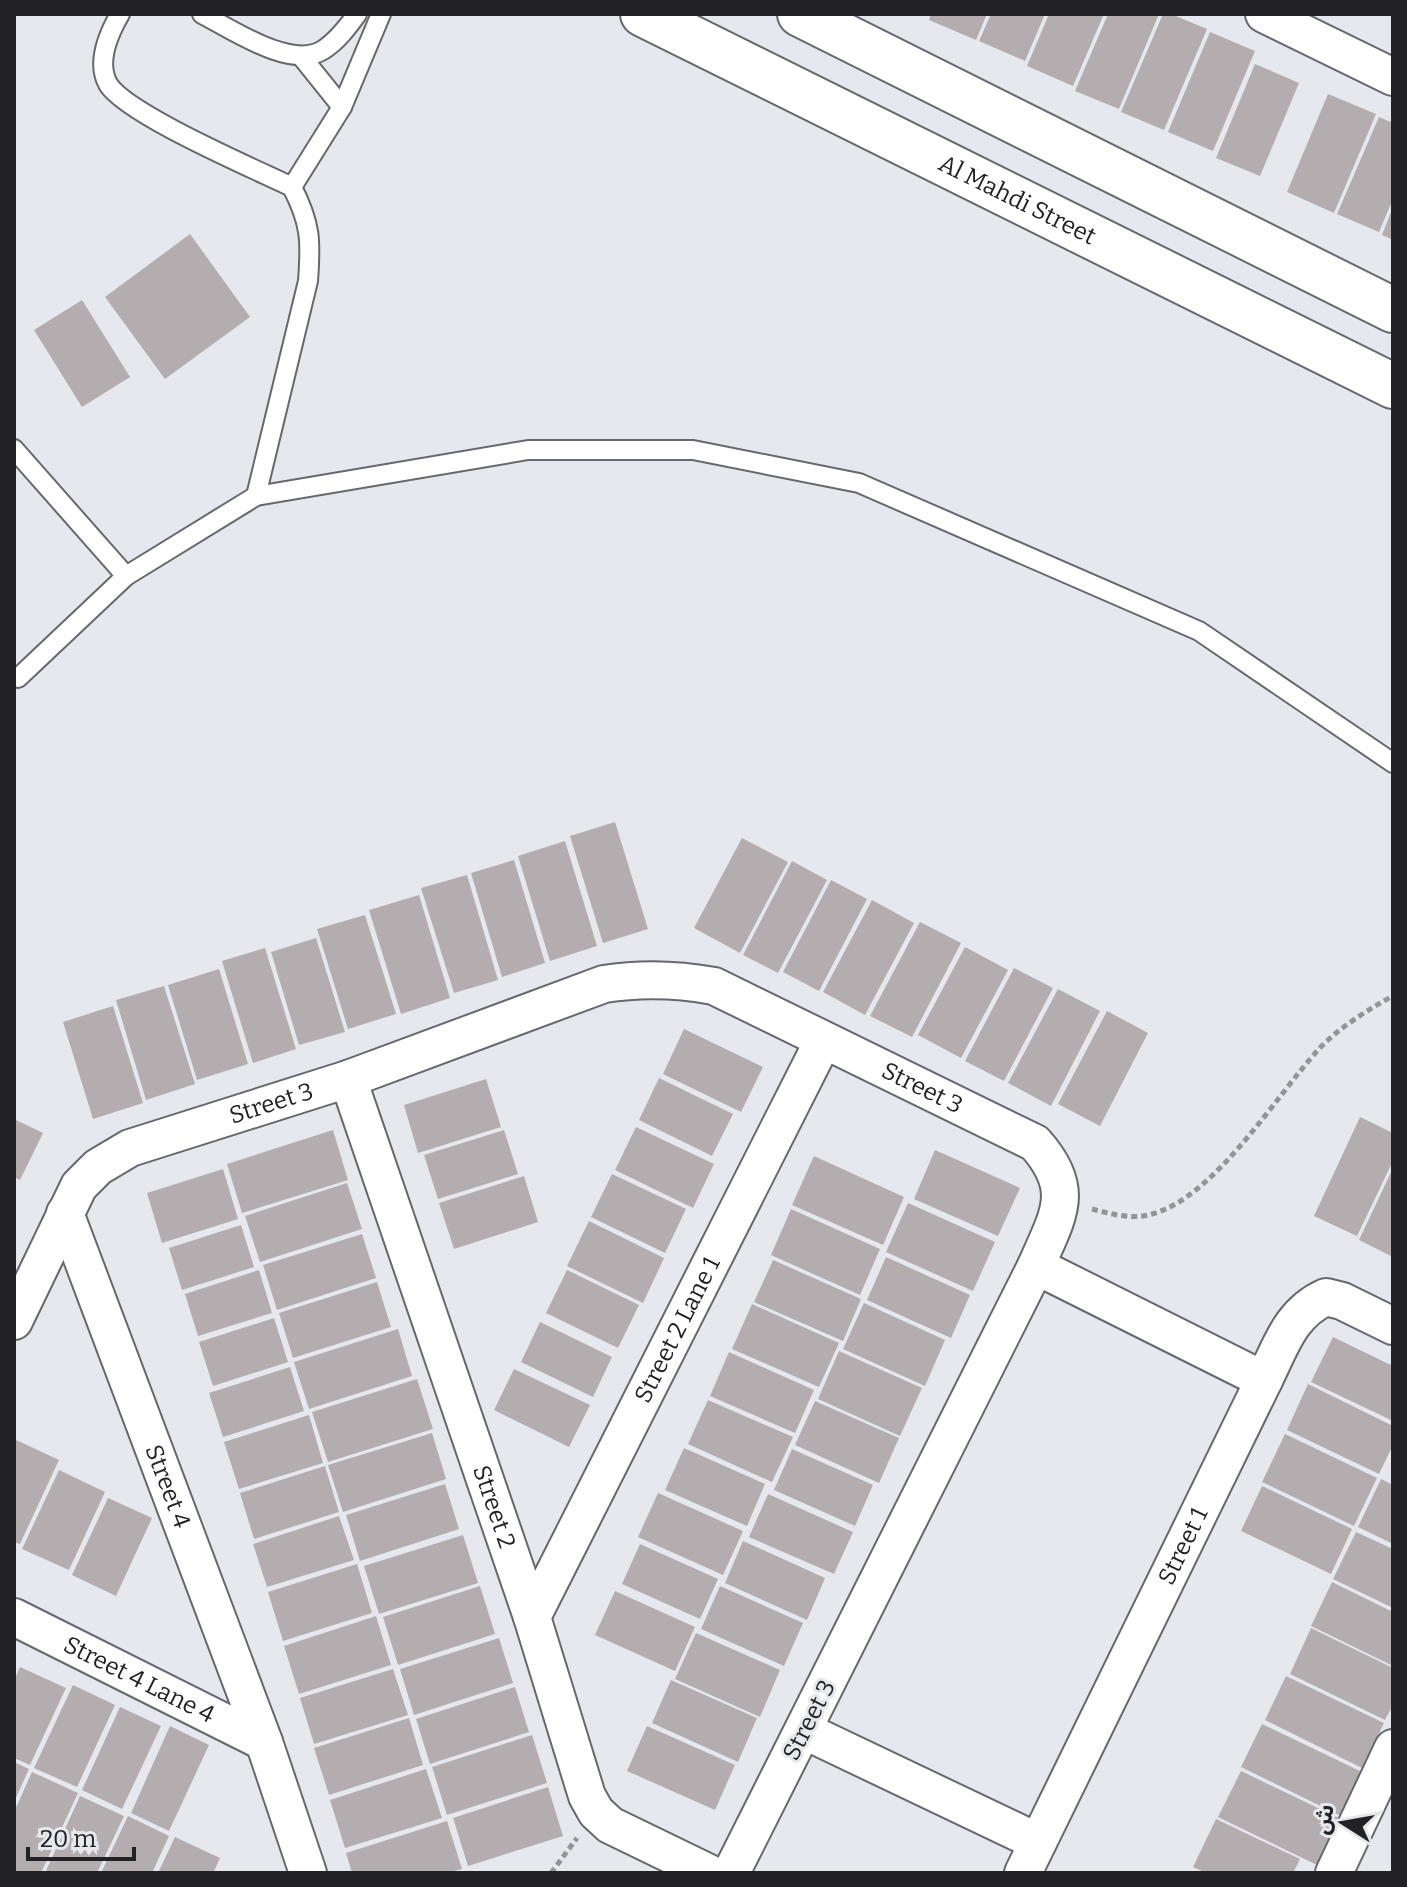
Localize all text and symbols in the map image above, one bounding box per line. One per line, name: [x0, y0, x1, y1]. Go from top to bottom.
street label: Al Mahdi Street: [934, 149, 1101, 251]
street label: Street 3: [877, 1056, 967, 1119]
street label: Street 3: [226, 1077, 317, 1130]
street label: Street 2 Lane 1: [629, 1252, 726, 1407]
street label: Street 4: [139, 1441, 196, 1532]
street label: Street 2: [467, 1462, 521, 1552]
street label: Street 1: [1152, 1503, 1214, 1589]
street label: Street 4 Lane 4: [59, 1630, 219, 1729]
street label: Street 3: [777, 1675, 841, 1765]
north arrow: [1303, 1783, 1383, 1863]
text: ش: [1308, 1802, 1340, 1837]
scale bar: [28, 1811, 134, 1861]
text: 20 m: [40, 1825, 96, 1853]

